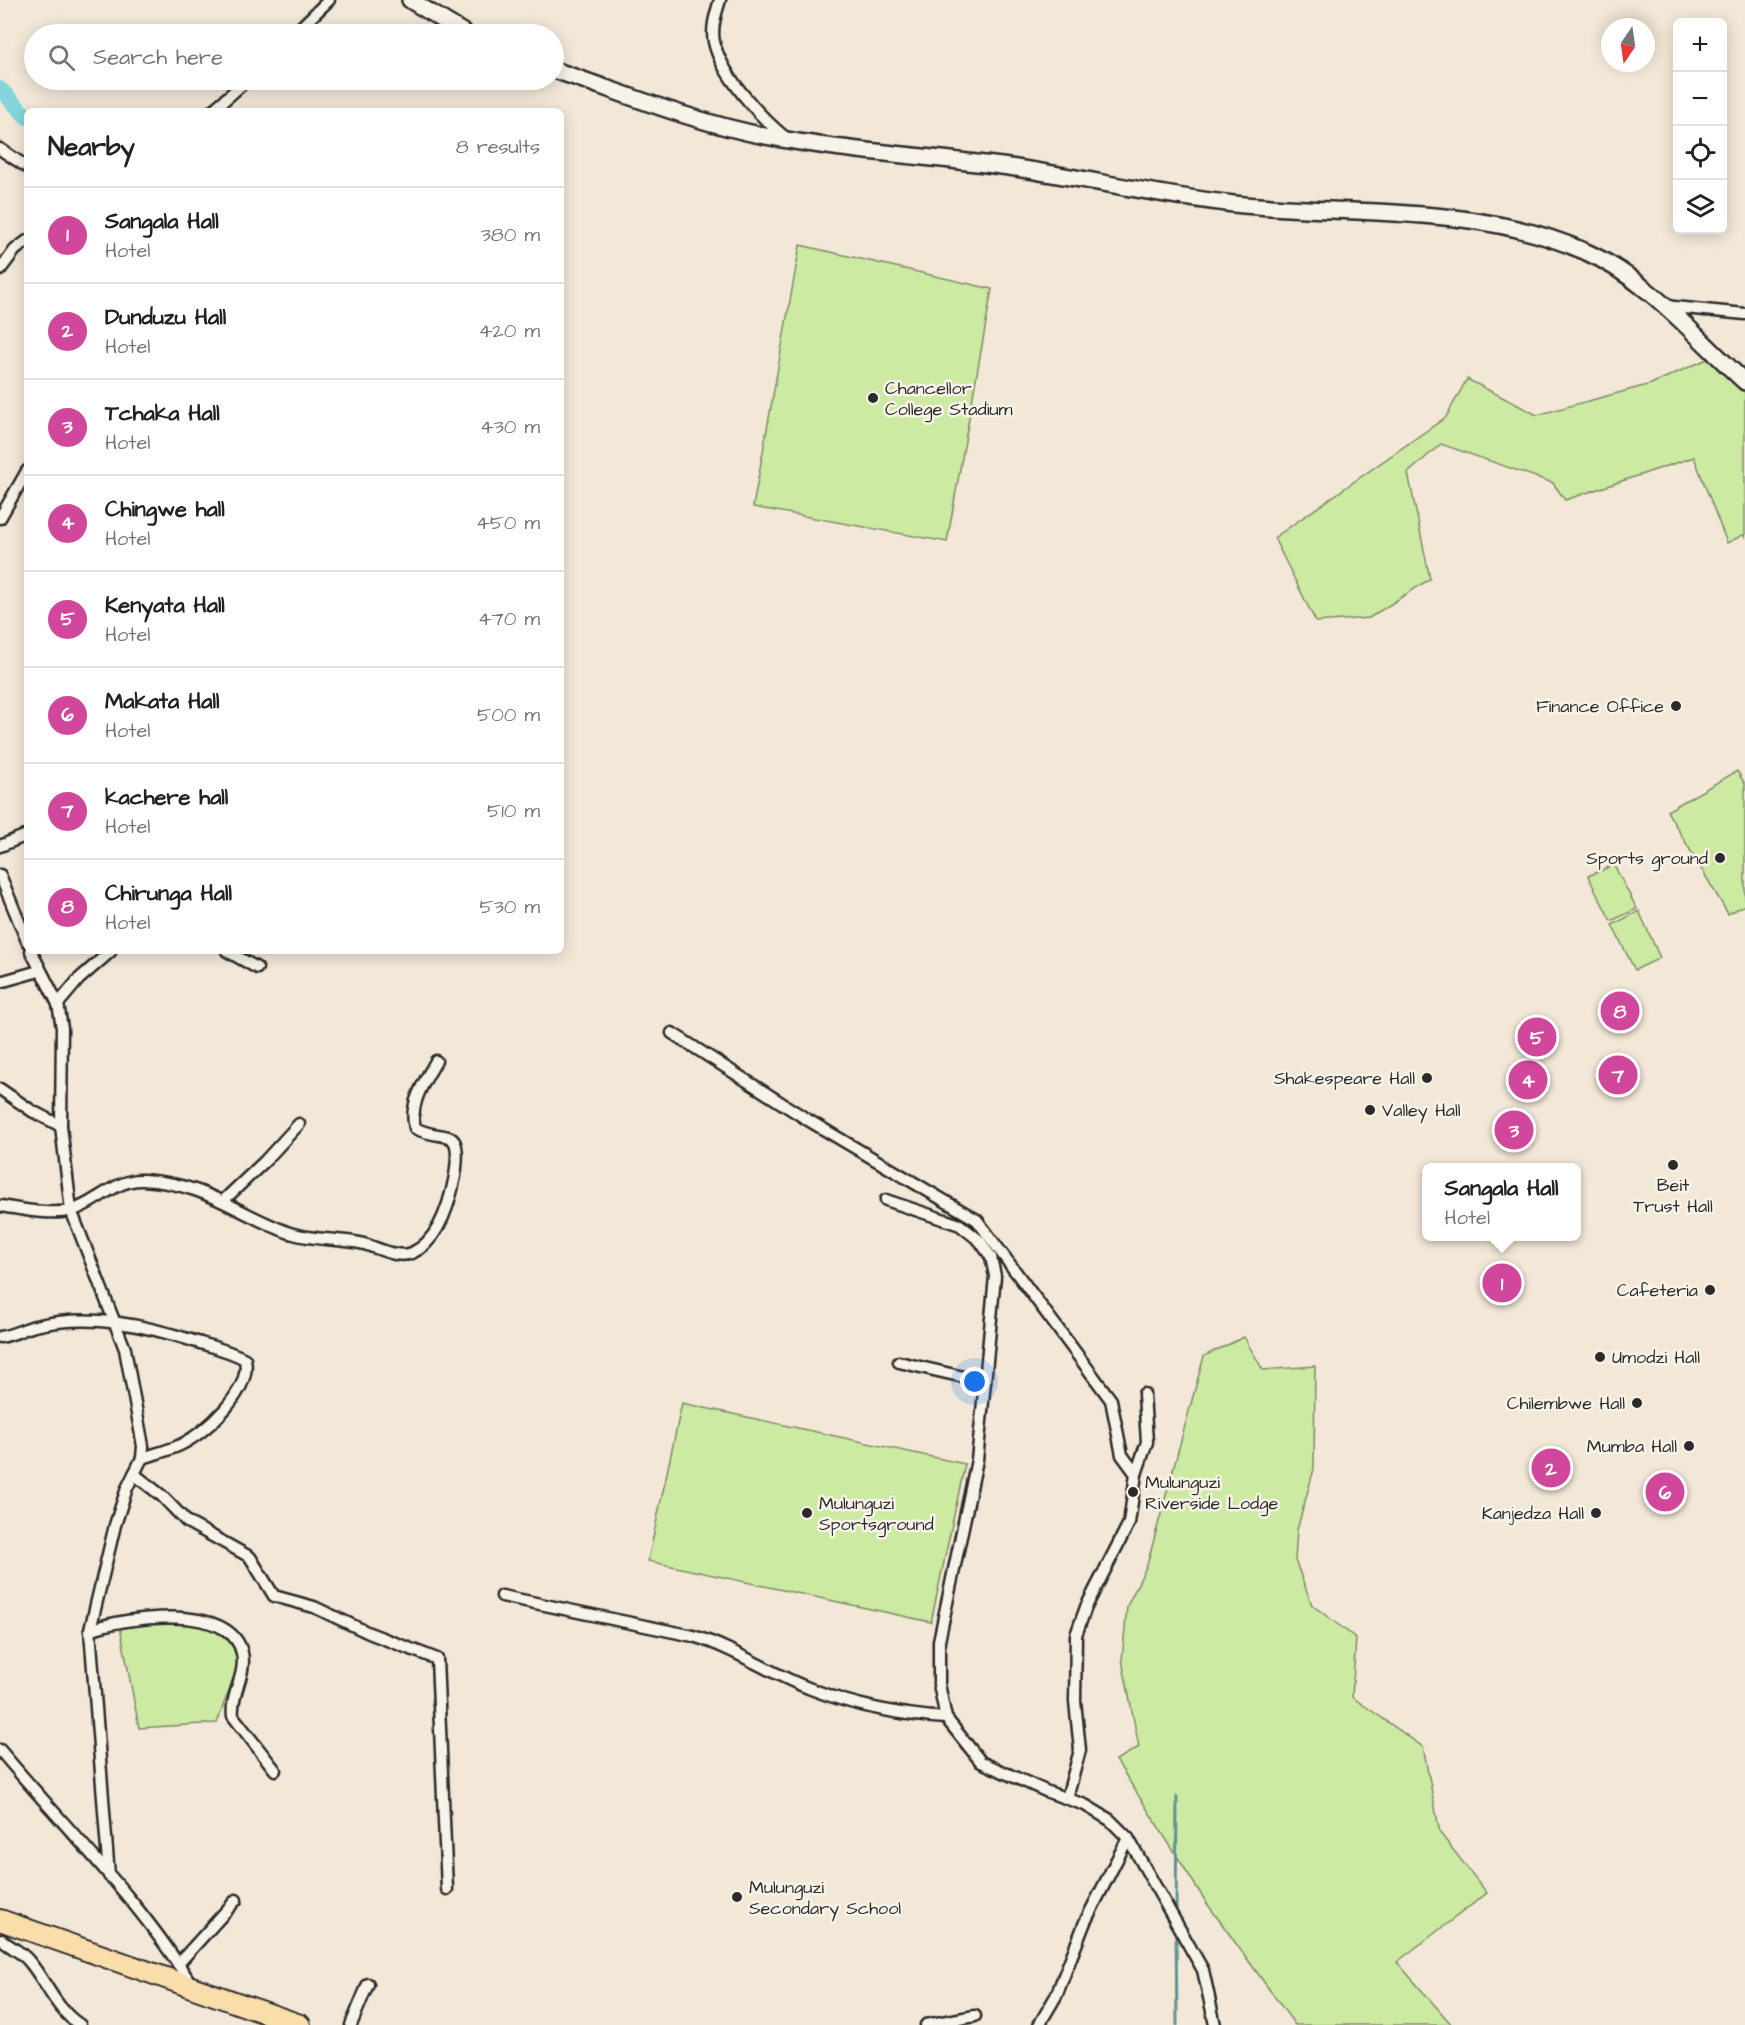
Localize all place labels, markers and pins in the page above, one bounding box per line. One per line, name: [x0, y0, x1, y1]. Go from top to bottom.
place label: Chancellor College Stadium: [885, 376, 1013, 423]
marker: Chancellor College Stadium: [866, 391, 880, 405]
place label: Finance Office: [1536, 694, 1664, 719]
marker: Finance Office: [1669, 699, 1683, 713]
place label: Sports ground: [1586, 846, 1708, 872]
marker: Sports ground: [1713, 851, 1727, 865]
pin: 8: [1600, 988, 1640, 1034]
pin: 5: [1518, 1014, 1556, 1060]
pin: 7: [1598, 1052, 1638, 1098]
pin: 4: [1508, 1058, 1547, 1102]
place label: Shakespeare Hall: [1274, 1066, 1415, 1091]
marker: Shakespeare Hall: [1420, 1071, 1434, 1085]
place label: Valley Hall: [1382, 1098, 1461, 1124]
marker: Valley Hall: [1363, 1103, 1377, 1117]
pin: 3: [1494, 1108, 1534, 1152]
marker: Beit Trust Hall: [1666, 1158, 1680, 1172]
place label: Beit Trust Hall: [1633, 1173, 1713, 1219]
pin: 1: [1482, 1260, 1522, 1306]
place label: Cafeteria: [1617, 1278, 1698, 1303]
marker: Cafeteria: [1703, 1283, 1717, 1297]
place label: Umodzi Hall: [1612, 1345, 1700, 1370]
marker: Umodzi Hall: [1593, 1350, 1607, 1364]
place label: Chilembwe Hall: [1507, 1391, 1625, 1416]
marker: Chilembwe Hall: [1630, 1396, 1644, 1410]
place label: Mumba Hall: [1587, 1434, 1677, 1459]
marker: Mumba Hall: [1682, 1439, 1696, 1453]
pin: 2: [1532, 1446, 1570, 1490]
place label: Mulunguzi Riverside Lodge: [1145, 1470, 1279, 1517]
pin: 6: [1646, 1470, 1684, 1514]
marker: Mulunguzi Riverside Lodge: [1126, 1485, 1140, 1499]
place label: Mulunguzi Sportsground: [819, 1491, 934, 1538]
place label: Kanjedza Hall: [1482, 1501, 1584, 1526]
marker: Mulunguzi Sportsground: [800, 1506, 814, 1520]
marker: Kanjedza Hall: [1589, 1506, 1603, 1520]
place label: Mulunguzi Secondary School: [749, 1875, 901, 1922]
marker: Mulunguzi Secondary School: [730, 1890, 744, 1904]

